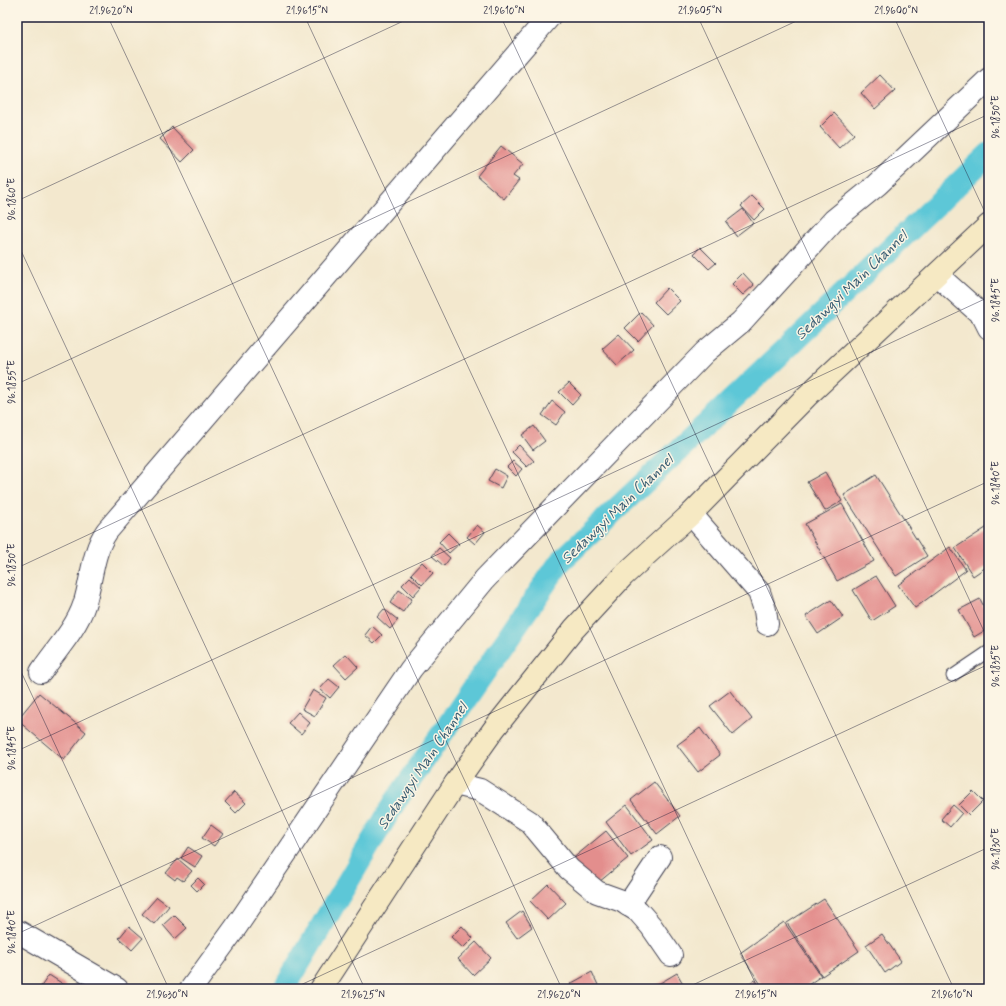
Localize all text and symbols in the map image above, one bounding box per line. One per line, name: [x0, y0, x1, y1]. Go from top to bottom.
text: 21.9620°N: [89, 4, 133, 18]
text: 21.9615°N: [286, 4, 328, 18]
text: 21.9610°N: [483, 4, 525, 18]
text: 21.9605°N: [678, 4, 722, 18]
text: 21.9600°N: [874, 4, 918, 18]
text: 96.1850°E: [989, 95, 1003, 139]
text: 96.1860°E: [5, 178, 19, 220]
water label: Sedawgyi Main Channel: [791, 226, 913, 344]
text: 96.1845°E: [989, 278, 1003, 322]
text: 96.1855°E: [5, 360, 19, 404]
water label: Sedawgyi Main Channel: [557, 450, 679, 568]
text: 96.1840°E: [989, 461, 1003, 505]
text: 96.1850°E: [5, 543, 19, 587]
text: 96.1835°E: [989, 645, 1003, 687]
water label: Sedawgyi Main Channel: [373, 698, 474, 834]
text: 96.1845°E: [5, 726, 19, 770]
text: 96.1830°E: [989, 828, 1003, 870]
text: 96.1840°E: [5, 910, 19, 954]
text: 21.9630°N: [146, 988, 188, 1002]
text: 21.9625°N: [341, 988, 385, 1002]
text: 21.9620°N: [537, 988, 581, 1002]
text: 21.9615°N: [735, 988, 777, 1002]
text: 21.9610°N: [931, 988, 973, 1002]

